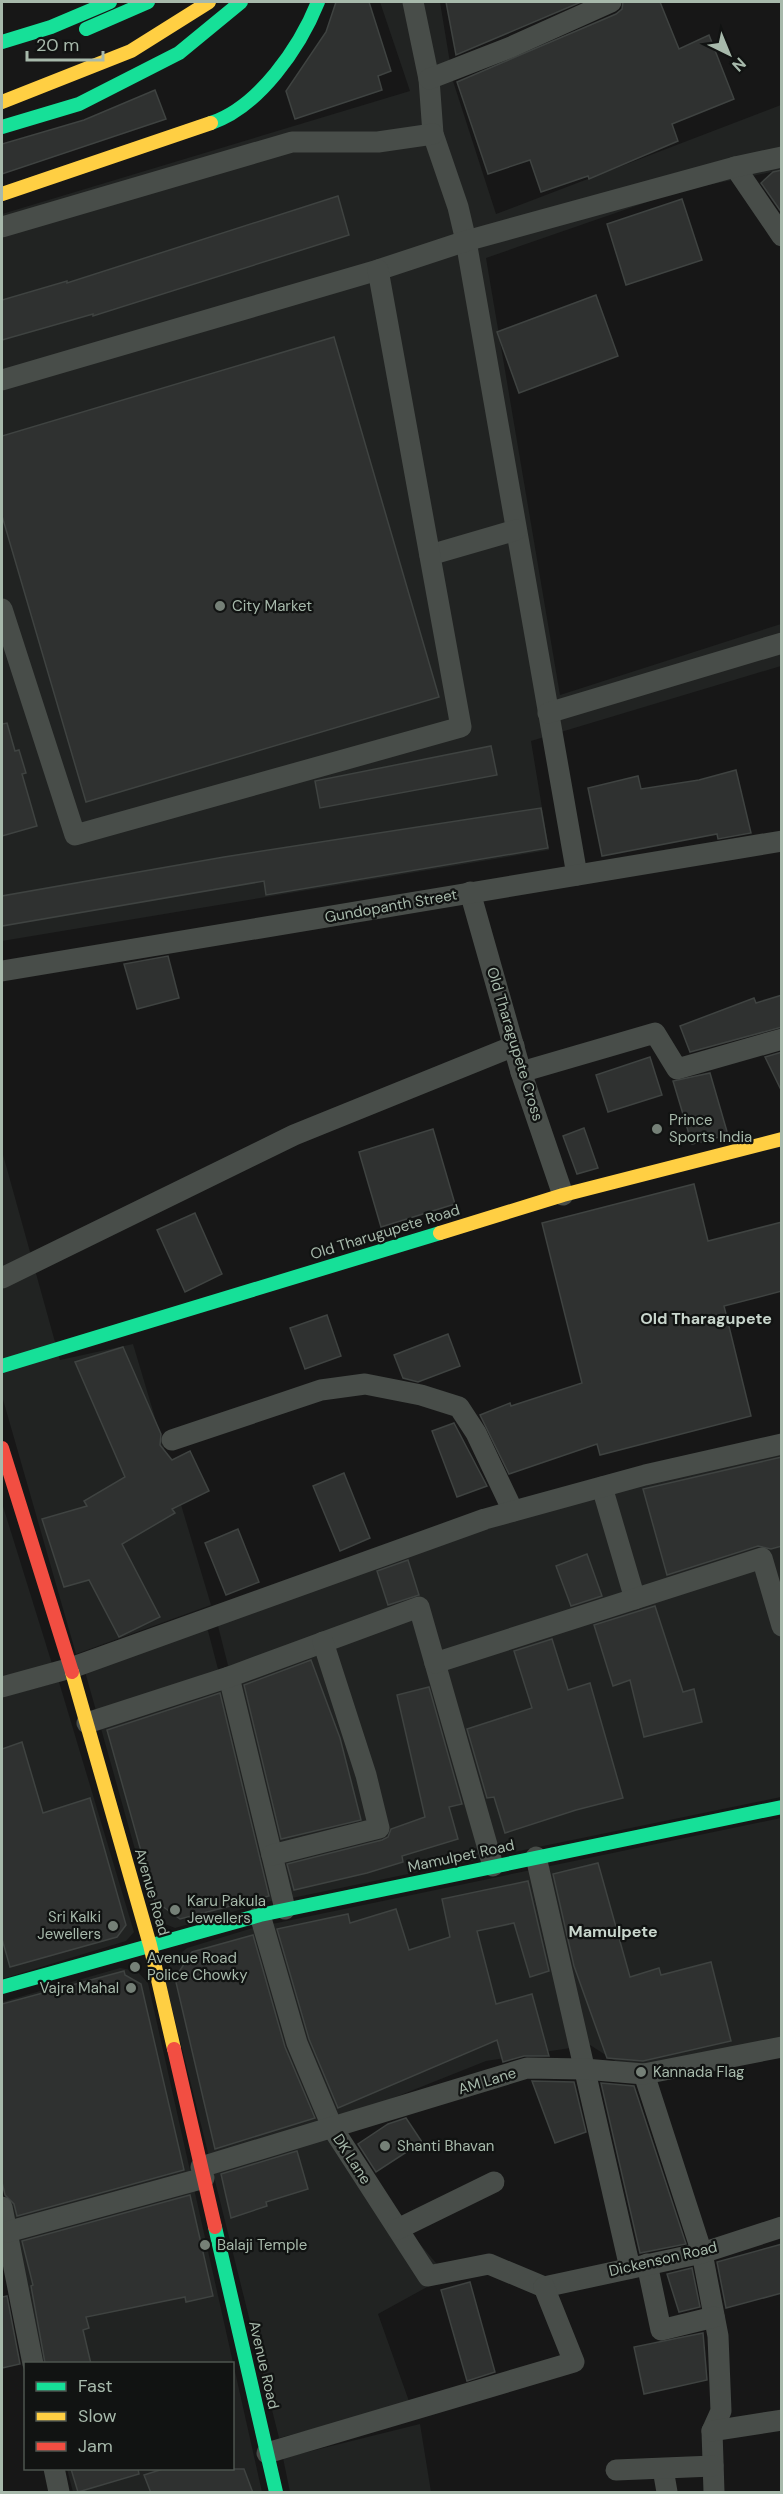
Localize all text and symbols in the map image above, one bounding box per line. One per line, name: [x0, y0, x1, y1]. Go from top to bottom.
scale bar: [27, 24, 104, 62]
north arrow: [699, 24, 759, 84]
text: 20 m: [36, 33, 79, 57]
text: N: [727, 53, 750, 76]
place label: City Market: [232, 596, 312, 616]
marker: City Market: [213, 599, 227, 613]
street label: Gundopanth Street: [323, 884, 459, 927]
street label: Old Tharagupete Cross: [482, 965, 548, 1123]
place label: Prince Sports India: [669, 1110, 752, 1147]
marker: Prince Sports India: [650, 1122, 664, 1136]
street label: Old Tharugupete Road: [308, 1200, 462, 1264]
district label: Old Tharagupete: [640, 1308, 772, 1329]
street label: Mamulpet Road: [406, 1835, 516, 1877]
street label: Avenue Road: [130, 1846, 174, 1938]
place label: Karu Pakula Jewellers: [187, 1891, 266, 1928]
marker: Karu Pakula Jewellers: [168, 1903, 182, 1917]
place label: Sri Kalki Jewellers: [37, 1907, 101, 1944]
marker: Sri Kalki Jewellers: [106, 1919, 120, 1933]
district label: Mamulpete: [568, 1921, 658, 1942]
place label: Avenue Road Police Chowky: [147, 1948, 248, 1985]
marker: Avenue Road Police Chowky: [128, 1960, 142, 1974]
place label: Vajra Mahal: [39, 1978, 119, 1998]
marker: Vajra Mahal: [124, 1981, 138, 1995]
place label: Kannada Flag: [653, 2062, 744, 2082]
street label: AM Lane: [455, 2063, 519, 2099]
marker: Kannada Flag: [634, 2065, 648, 2079]
street label: DK Lane: [328, 2130, 376, 2188]
place label: Shanti Bhavan: [397, 2136, 494, 2156]
marker: Shanti Bhavan: [378, 2139, 392, 2153]
place label: Balaji Temple: [217, 2235, 307, 2255]
street label: Dickenson Road: [607, 2237, 719, 2281]
marker: Balaji Temple: [198, 2238, 212, 2252]
street label: Avenue Road: [244, 2319, 284, 2411]
legend: [24, 2362, 234, 2470]
text: Fast: [78, 2374, 113, 2398]
text: Slow: [78, 2404, 117, 2428]
text: Jam: [78, 2434, 113, 2458]

